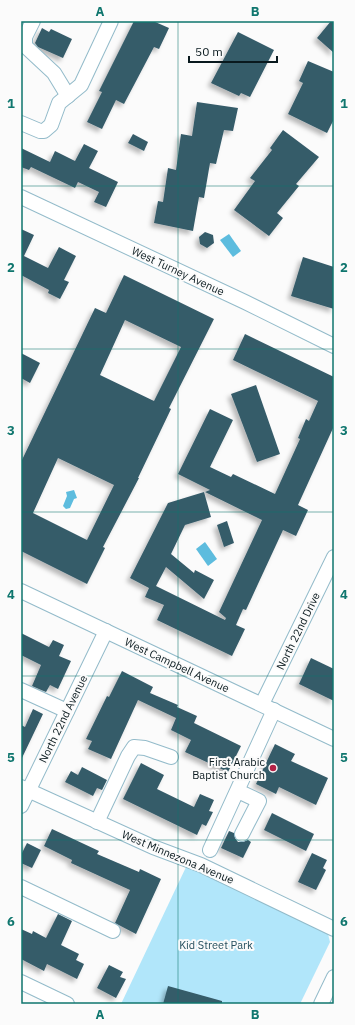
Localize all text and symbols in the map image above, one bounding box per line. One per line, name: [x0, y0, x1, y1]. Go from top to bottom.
text: A: [96, 3, 105, 20]
text: B: [251, 3, 260, 20]
scale bar: [189, 38, 277, 64]
text: 50 m: [195, 44, 223, 59]
text: 1: [7, 95, 15, 112]
text: 1: [340, 95, 348, 112]
street label: West Turney Avenue: [130, 243, 226, 299]
text: 2: [7, 259, 15, 276]
text: 2: [340, 259, 348, 276]
text: 3: [7, 422, 15, 439]
text: 3: [340, 422, 348, 439]
text: 4: [7, 586, 15, 603]
text: 4: [340, 586, 348, 603]
street label: North 22nd Drive: [273, 590, 323, 672]
street label: West Campbell Avenue: [122, 635, 232, 695]
street label: North 22nd Avenue: [36, 673, 90, 765]
text: 5: [7, 749, 15, 766]
text: 5: [340, 749, 348, 766]
place label: First Arabic Baptist Church: [192, 755, 265, 782]
marker: First Arabic Baptist Church: [268, 763, 278, 773]
street label: West Minnezona Avenue: [120, 827, 236, 887]
text: 6: [7, 913, 15, 930]
text: 6: [340, 913, 348, 930]
park label: Kid Street Park: [179, 938, 253, 952]
text: A: [96, 1006, 105, 1023]
text: B: [251, 1006, 260, 1023]

